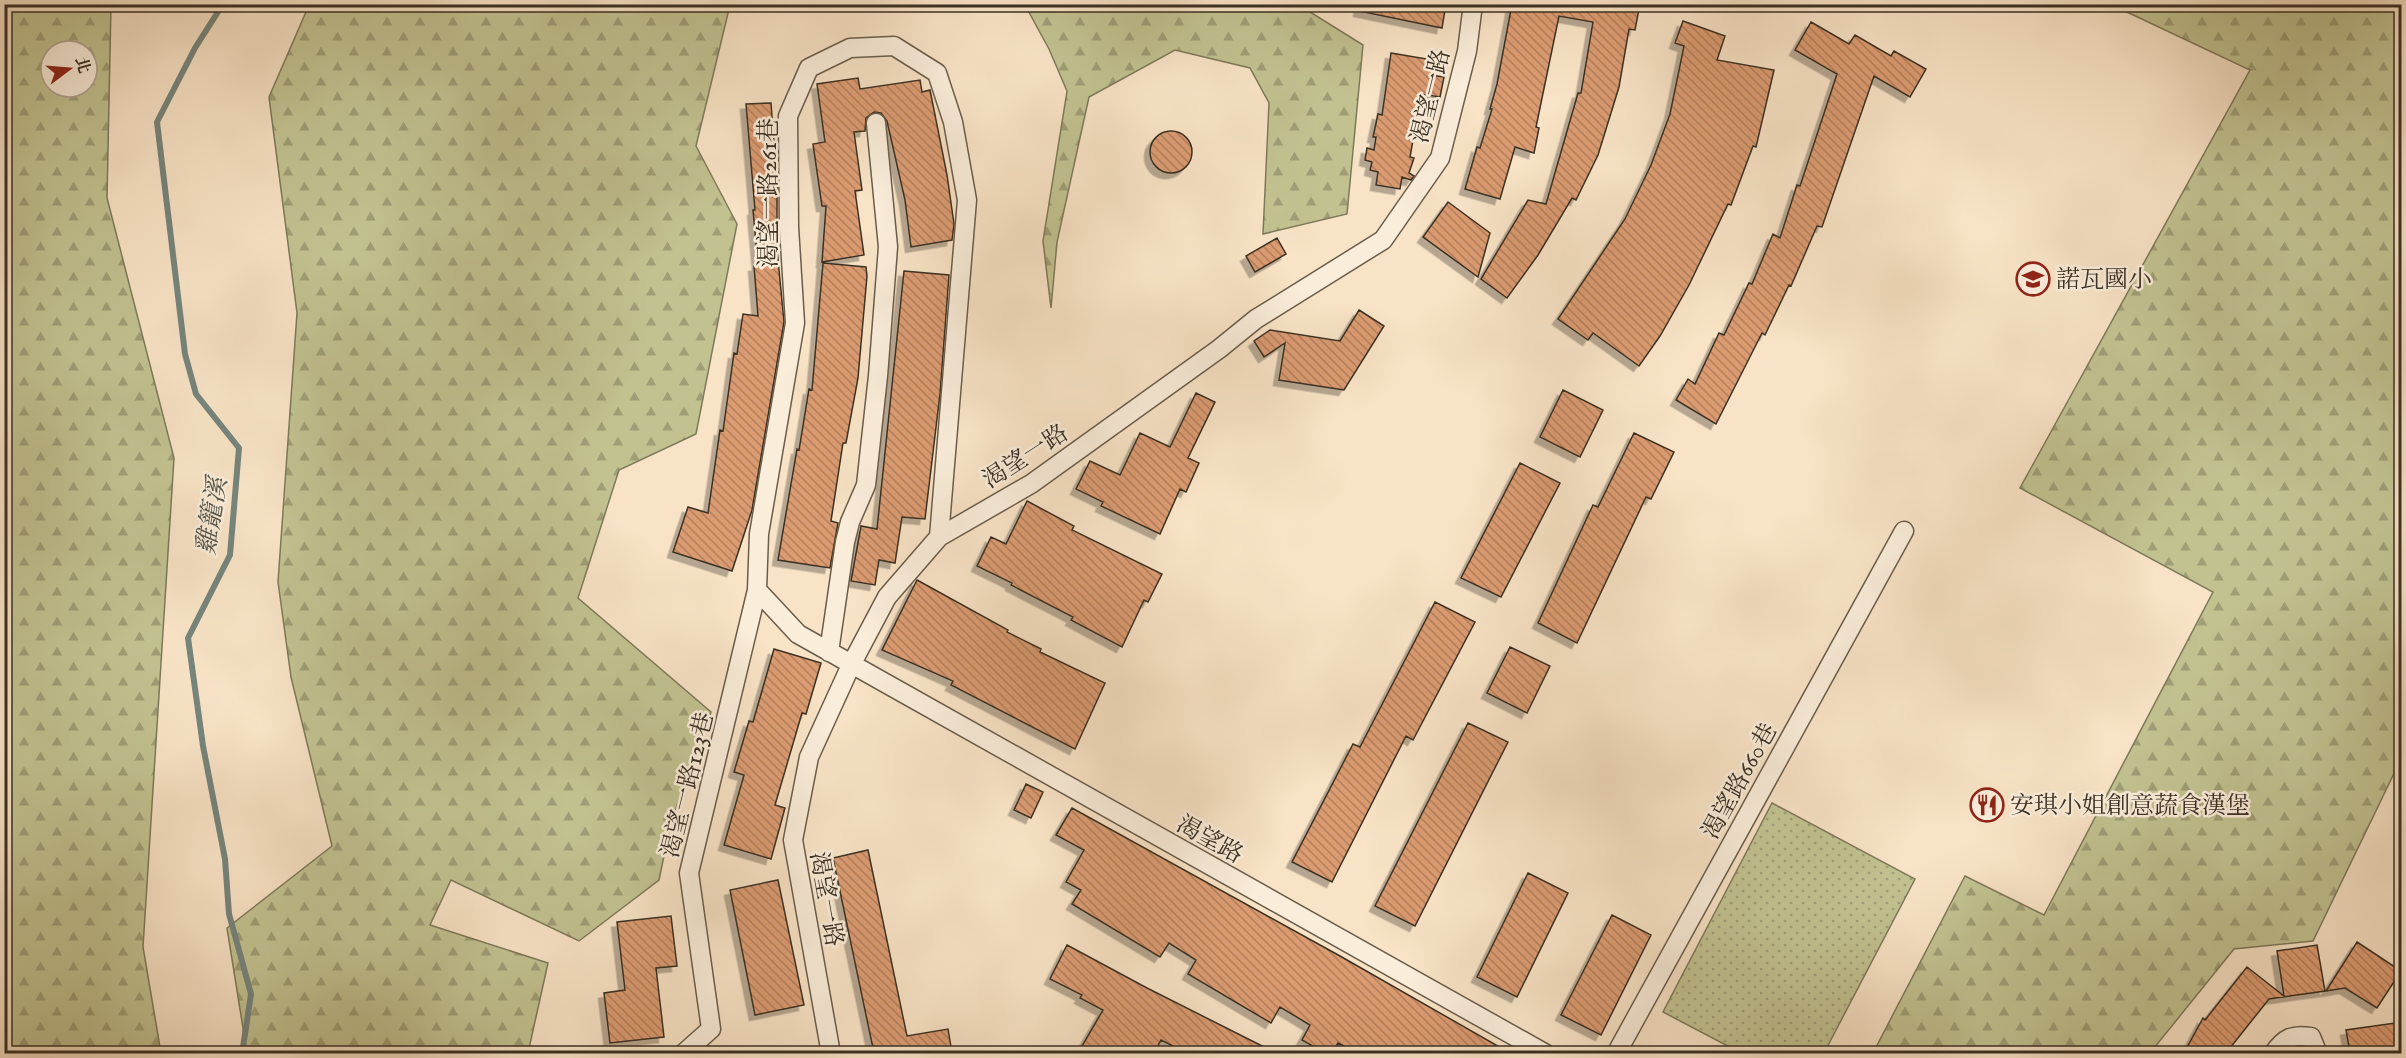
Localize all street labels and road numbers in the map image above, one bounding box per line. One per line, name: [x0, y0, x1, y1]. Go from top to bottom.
street label: 渴望一路: [1405, 46, 1458, 147]
street label: 渴望一路261巷: [754, 118, 785, 268]
street label: 渴望一路: [977, 418, 1075, 496]
street label: 渴望一路123巷: [655, 709, 722, 861]
street label: 渴望路660巷: [1696, 718, 1785, 845]
street label: 渴望路: [1170, 809, 1248, 871]
street label: 渴望一路: [802, 849, 849, 949]

